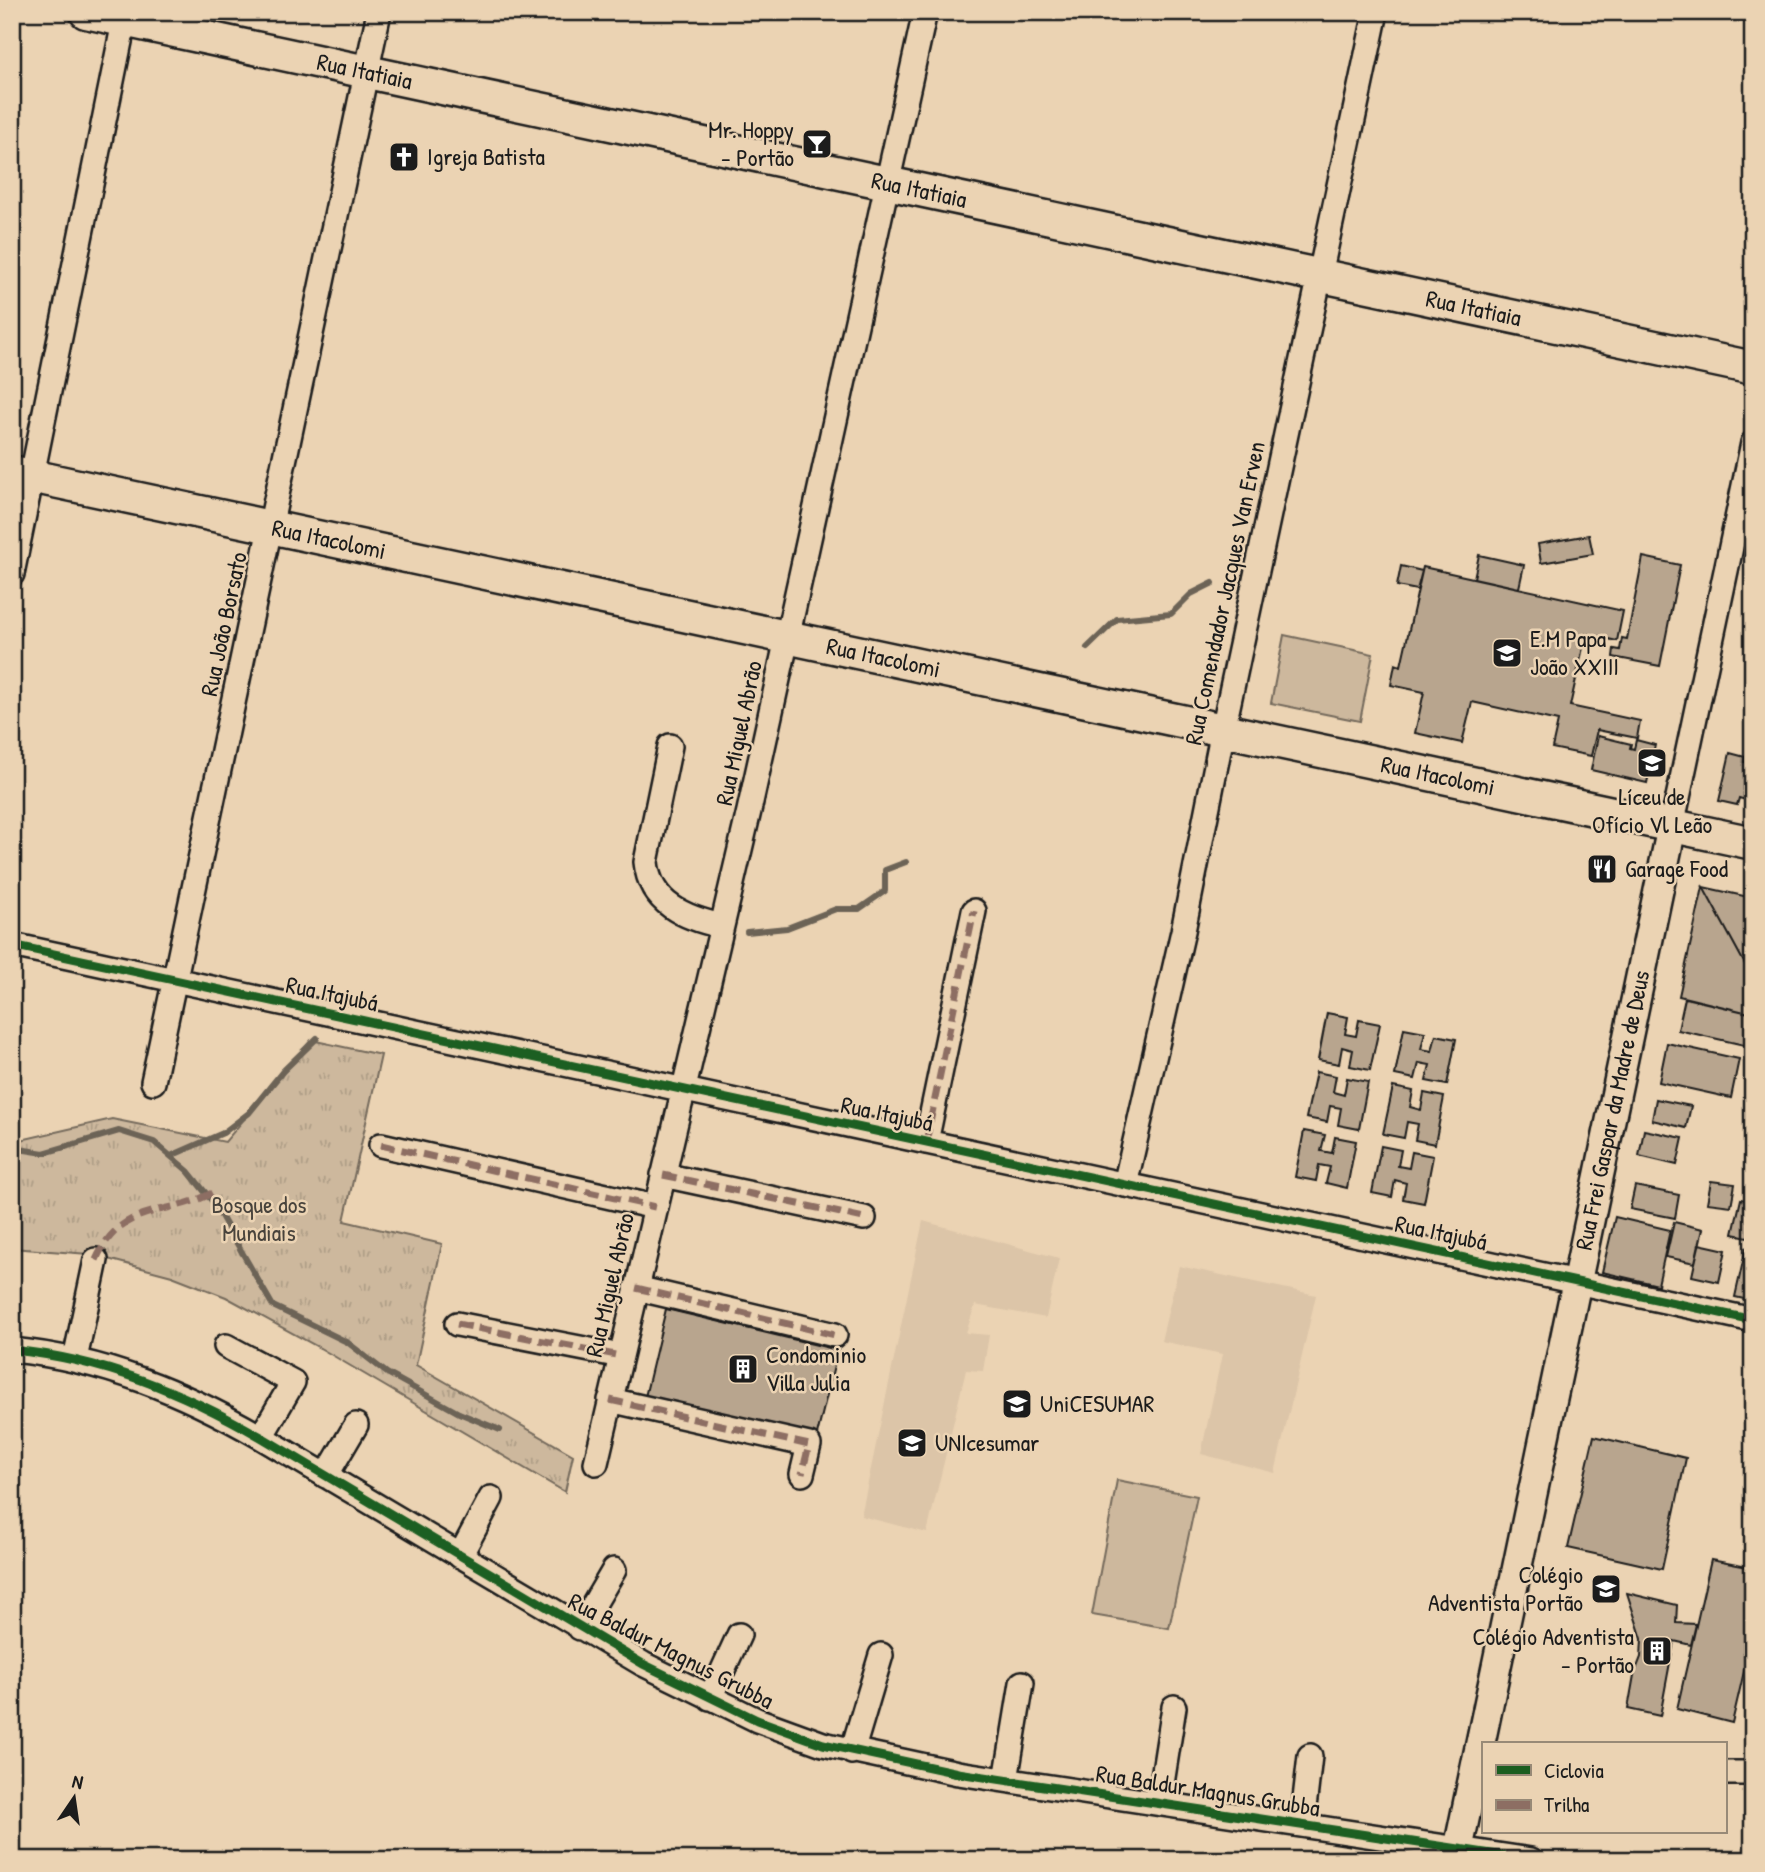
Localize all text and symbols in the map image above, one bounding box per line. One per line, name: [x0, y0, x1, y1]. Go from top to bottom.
street label: Rua Itatiaia: [314, 45, 416, 96]
place label: Mr. Hoppy - Portão: [708, 113, 794, 173]
bar icon: Mr. Hoppy - Portão: [800, 127, 834, 161]
church icon: Igreja Batista: [387, 140, 421, 174]
place label: Igreja Batista: [427, 140, 545, 172]
street label: Rua Itatiaia: [869, 163, 970, 215]
street label: Rua Itatiaia: [1423, 282, 1525, 333]
street label: Rua Comendador Jacques Van Erven: [1176, 438, 1272, 747]
street label: Rua Itacolomi: [269, 511, 389, 566]
street label: Rua João Borsato: [192, 549, 254, 699]
place label: E.M Papa João XXIII: [1530, 622, 1619, 682]
street label: Rua Itacolomi: [824, 629, 944, 684]
school or university icon: E.M Papa João XXIII: [1490, 636, 1524, 670]
street label: Rua Miguel Abrão: [707, 657, 769, 808]
school or university icon: Líceu de Ofício Vl Leão: [1635, 746, 1669, 780]
street label: Rua Itacolomi: [1378, 747, 1498, 803]
place label: Líceu de Ofício Vl Leão: [1592, 780, 1712, 840]
restaurant icon: Garage Food: [1585, 852, 1619, 886]
place label: Garage Food: [1625, 852, 1728, 884]
street label: Rua Frei Gaspar da Madre de Deus: [1567, 967, 1656, 1253]
street label: Rua Itajubá: [283, 968, 381, 1018]
street label: Rua Itajubá: [838, 1088, 936, 1138]
park label: Bosque dos Mundiais: [211, 1188, 307, 1248]
street label: Rua Itajubá: [1392, 1207, 1490, 1257]
street label: Rua Miguel Abrão: [577, 1209, 641, 1360]
place label: Condominio Villa Julia: [766, 1338, 867, 1398]
building icon: Condominio Villa Julia: [726, 1352, 760, 1386]
school or university icon: UniCESUMAR: [1000, 1387, 1034, 1421]
place label: UniCESUMAR: [1040, 1387, 1154, 1419]
school or university icon: UNIcesumar: [895, 1426, 929, 1460]
place label: UNIcesumar: [935, 1426, 1039, 1458]
place label: Colégio Adventista Portão: [1428, 1558, 1583, 1618]
school or university icon: Colégio Adventista Portão: [1589, 1572, 1623, 1606]
street label: Rua Baldur Magnus Grubba: [563, 1584, 780, 1716]
place label: Colégio Adventista - Portão: [1472, 1620, 1634, 1680]
building icon: Colégio Adventista - Portão: [1640, 1634, 1674, 1668]
legend: [1482, 1742, 1726, 1834]
text: Ciclovia: [1544, 1756, 1604, 1785]
street label: Rua Baldur Magnus Grubba: [1094, 1757, 1322, 1824]
north arrow: [38, 1764, 108, 1834]
text: N: [70, 1768, 86, 1795]
text: Trilha: [1544, 1790, 1589, 1819]

